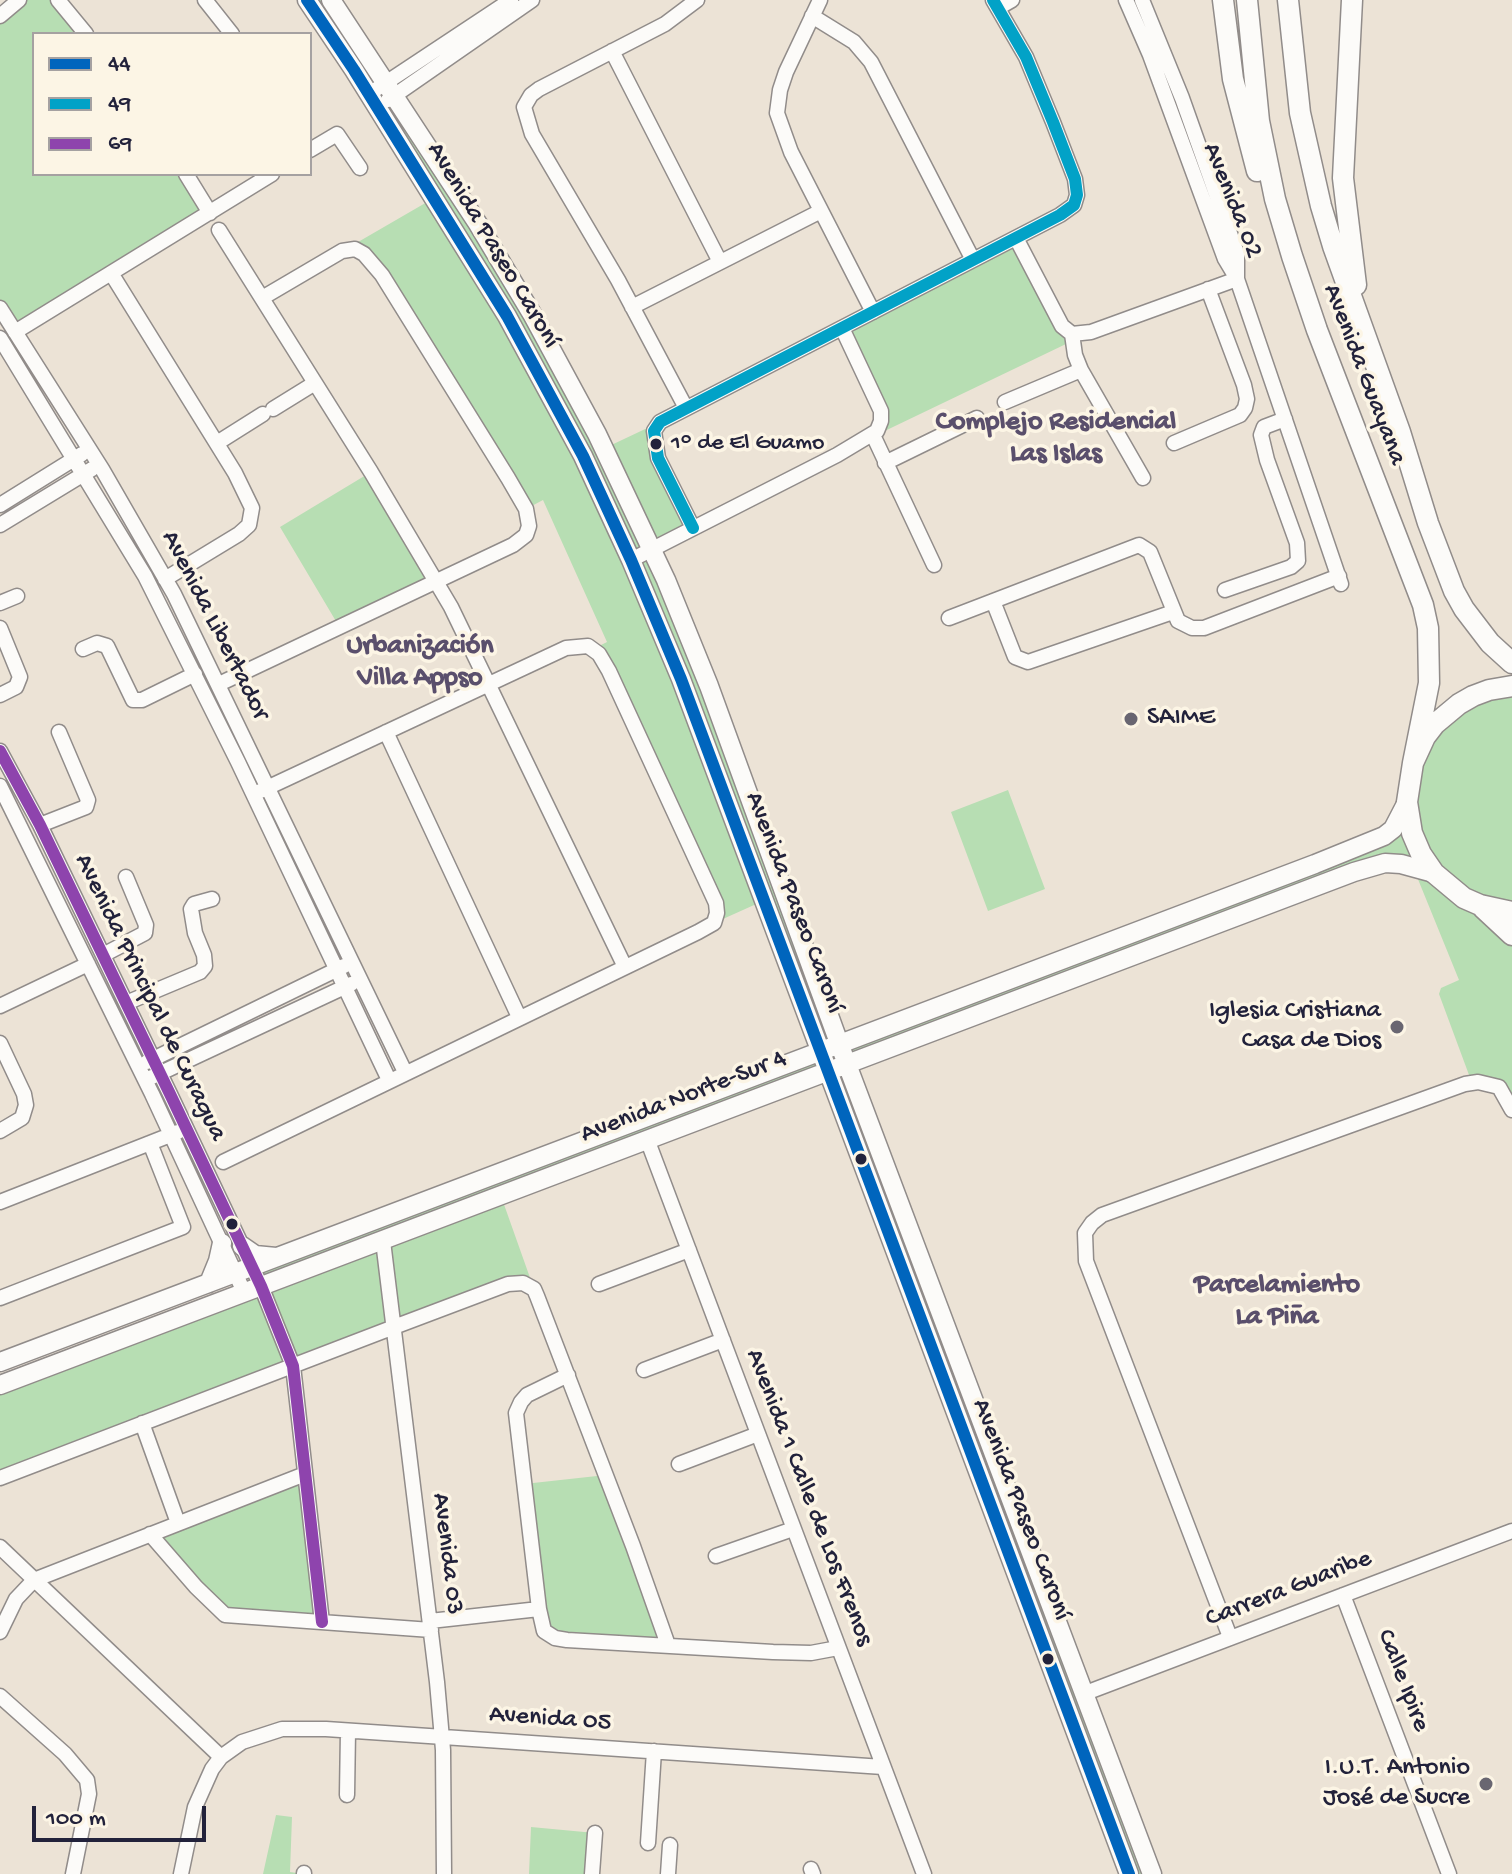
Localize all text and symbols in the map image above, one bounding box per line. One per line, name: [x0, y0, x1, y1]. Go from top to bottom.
legend: [32, 32, 312, 176]
text: 44: [108, 50, 131, 79]
text: 49: [108, 90, 131, 119]
text: 69: [108, 130, 132, 159]
street label: Avenida Paseo Caroní: [418, 137, 566, 355]
street label: Avenida 02: [1194, 139, 1268, 263]
street label: Avenida Guayana: [1314, 280, 1412, 470]
district label: Complejo Residencial Las Islas: [936, 407, 1176, 473]
place label: 1° de El Guamo: [671, 430, 824, 458]
marker: 1° de El Guamo: [648, 436, 664, 452]
street label: Avenida Libertador: [153, 526, 275, 726]
district label: Urbanización Villa Appso: [346, 631, 494, 697]
place label: SAIME: [1147, 703, 1215, 735]
marker: SAIME: [1122, 710, 1140, 728]
street label: Avenida Paseo Caroní: [736, 788, 850, 1018]
street label: Avenida Principal de Curagua: [66, 849, 232, 1147]
place label: Iglesia Cristiana Casa de Dios: [1209, 996, 1381, 1058]
marker: Iglesia Cristiana Casa de Dios: [1388, 1018, 1406, 1036]
street label: Avenida Norte-Sur 4: [577, 1044, 791, 1152]
unlabelled marker: [853, 1151, 869, 1167]
unlabelled marker: [224, 1216, 240, 1232]
district label: Parcelamiento La Piña: [1194, 1270, 1360, 1336]
street label: Avenida 1 Calle de Los Frenos: [737, 1345, 879, 1651]
street label: Avenida Paseo Caroní: [963, 1395, 1077, 1625]
street label: Avenida 03: [423, 1491, 469, 1617]
street label: Carrera Guaribe: [1202, 1544, 1376, 1636]
street label: Calle Ipire: [1368, 1626, 1436, 1736]
unlabelled marker: [1040, 1651, 1056, 1667]
street label: Avenida 05: [488, 1700, 612, 1740]
place label: I.U.T. Antonio José de Sucre: [1323, 1753, 1470, 1814]
marker: I.U.T. Antonio José de Sucre: [1477, 1775, 1495, 1793]
scale bar: [36, 1790, 210, 1840]
text: 100 m: [46, 1805, 106, 1834]

